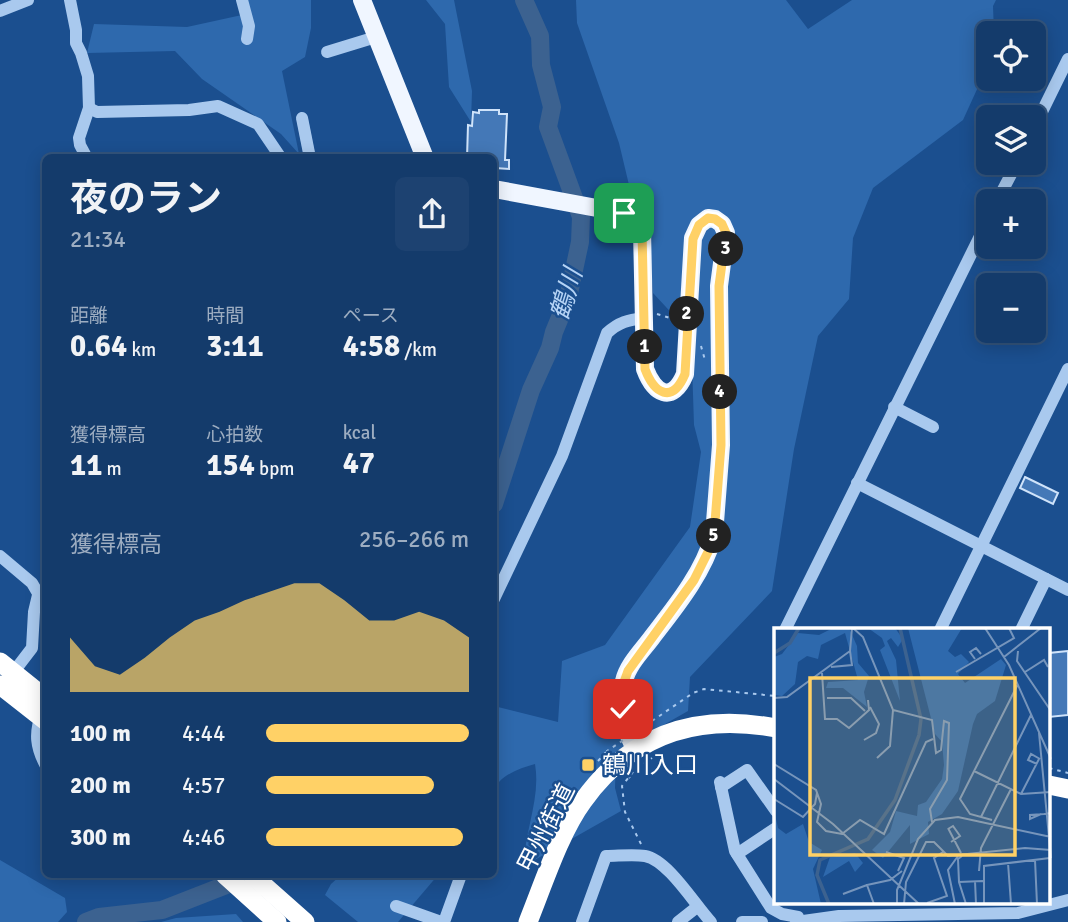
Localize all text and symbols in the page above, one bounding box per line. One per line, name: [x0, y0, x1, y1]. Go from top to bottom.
map controls: [976, 21, 1046, 343]
button: locate: [976, 21, 1046, 91]
button: layers: [976, 105, 1046, 175]
text: 夜のラン: [70, 175, 222, 222]
button: share: [395, 177, 469, 251]
pin: [594, 183, 654, 243]
button: +: [976, 189, 1046, 259]
icon: arrive: [605, 194, 643, 232]
text: 21:34: [70, 225, 126, 254]
pin: 3: [708, 232, 744, 266]
text: 3: [720, 236, 731, 260]
water label: 鶴川: [544, 262, 591, 324]
button: −: [976, 273, 1046, 343]
pin: 2: [670, 296, 704, 332]
text: 2: [681, 301, 692, 325]
text: 距離: [70, 304, 108, 328]
text: 時間: [206, 304, 244, 328]
text: ペース: [343, 304, 399, 328]
text: 0.64: [70, 328, 127, 365]
text: 3:11: [206, 328, 264, 365]
text: 4:58: [343, 328, 400, 365]
pin: 1: [628, 330, 662, 364]
text: 1: [639, 334, 650, 358]
text: km: [127, 338, 156, 362]
text: /km: [400, 338, 437, 362]
pin: 4: [702, 374, 738, 410]
text: 4: [714, 379, 725, 403]
text: kcal: [343, 421, 376, 445]
text: 獲得標高: [70, 423, 146, 447]
text: 心拍数: [206, 423, 263, 447]
text: 47: [343, 445, 375, 482]
text: 11: [70, 447, 102, 484]
text: 154: [206, 447, 255, 484]
text: m: [102, 457, 122, 481]
text: bpm: [255, 457, 294, 481]
pin: 5: [696, 518, 732, 554]
text: 5: [708, 523, 719, 547]
text: 256–266 m: [359, 525, 469, 554]
text: 獲得標高: [70, 530, 162, 559]
inset map: [774, 628, 1050, 904]
pin: [593, 679, 653, 739]
icon: check: [604, 690, 642, 728]
text: 100 m: [70, 719, 131, 748]
text: 4:44: [182, 719, 225, 748]
place label: 鶴川入口: [602, 750, 698, 780]
marker: 鶴川入口: [580, 757, 596, 773]
text: 200 m: [70, 771, 131, 800]
text: 4:57: [182, 771, 225, 800]
street label: 甲州街道: [511, 778, 581, 878]
text: 300 m: [70, 823, 131, 852]
text: 4:46: [182, 823, 225, 852]

